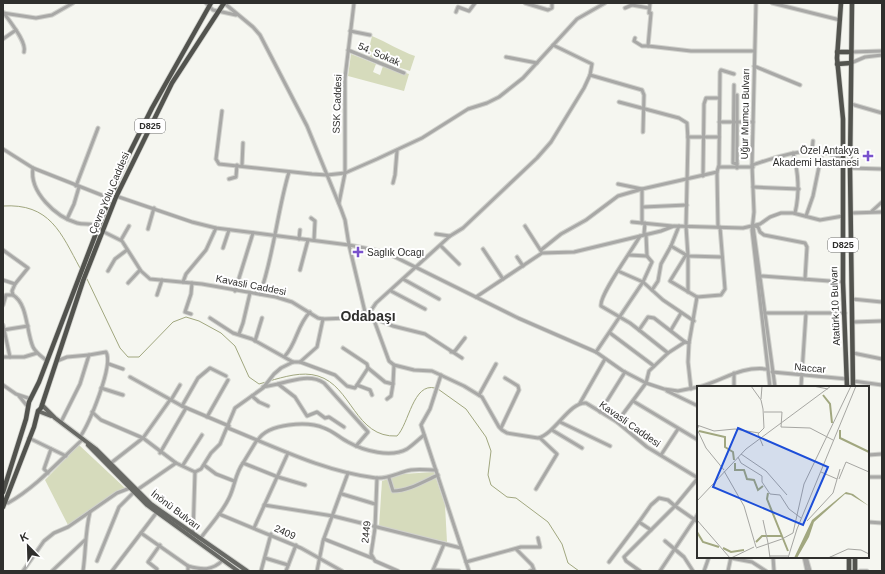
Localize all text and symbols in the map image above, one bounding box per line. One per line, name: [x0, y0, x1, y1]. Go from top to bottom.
street label: 54. Sokak: [356, 40, 403, 68]
street label: Uğur Mumcu Bulvarı: [739, 68, 751, 160]
street label: SSK Caddesi: [330, 74, 344, 134]
road number: D825: [135, 119, 165, 133]
place label: Özel Antakya Akademi Hastanesi: [773, 145, 859, 168]
street label: Çevre Yolu Caddesi: [87, 150, 131, 236]
marker: Özel Antakya Akademi Hastanesi: [862, 150, 874, 162]
road number: D825: [828, 238, 858, 252]
marker: Saglık Ocagı: [352, 246, 364, 258]
place label: Saglık Ocagı: [367, 247, 424, 258]
street label: Atatürk 10 Bulvarı: [828, 266, 842, 346]
street label: Kavasli Caddesi: [215, 273, 287, 297]
district label: Odabaşı: [340, 308, 396, 324]
street label: Naccar: [794, 361, 827, 375]
inset map: [697, 386, 869, 558]
street label: Kavasli Caddesi: [597, 399, 663, 449]
street label: İnönü Bulvarı: [149, 487, 203, 532]
street label: 2449: [359, 520, 373, 544]
street label: 2409: [273, 522, 298, 542]
north arrow: [8, 526, 48, 566]
text: K: [18, 530, 30, 544]

